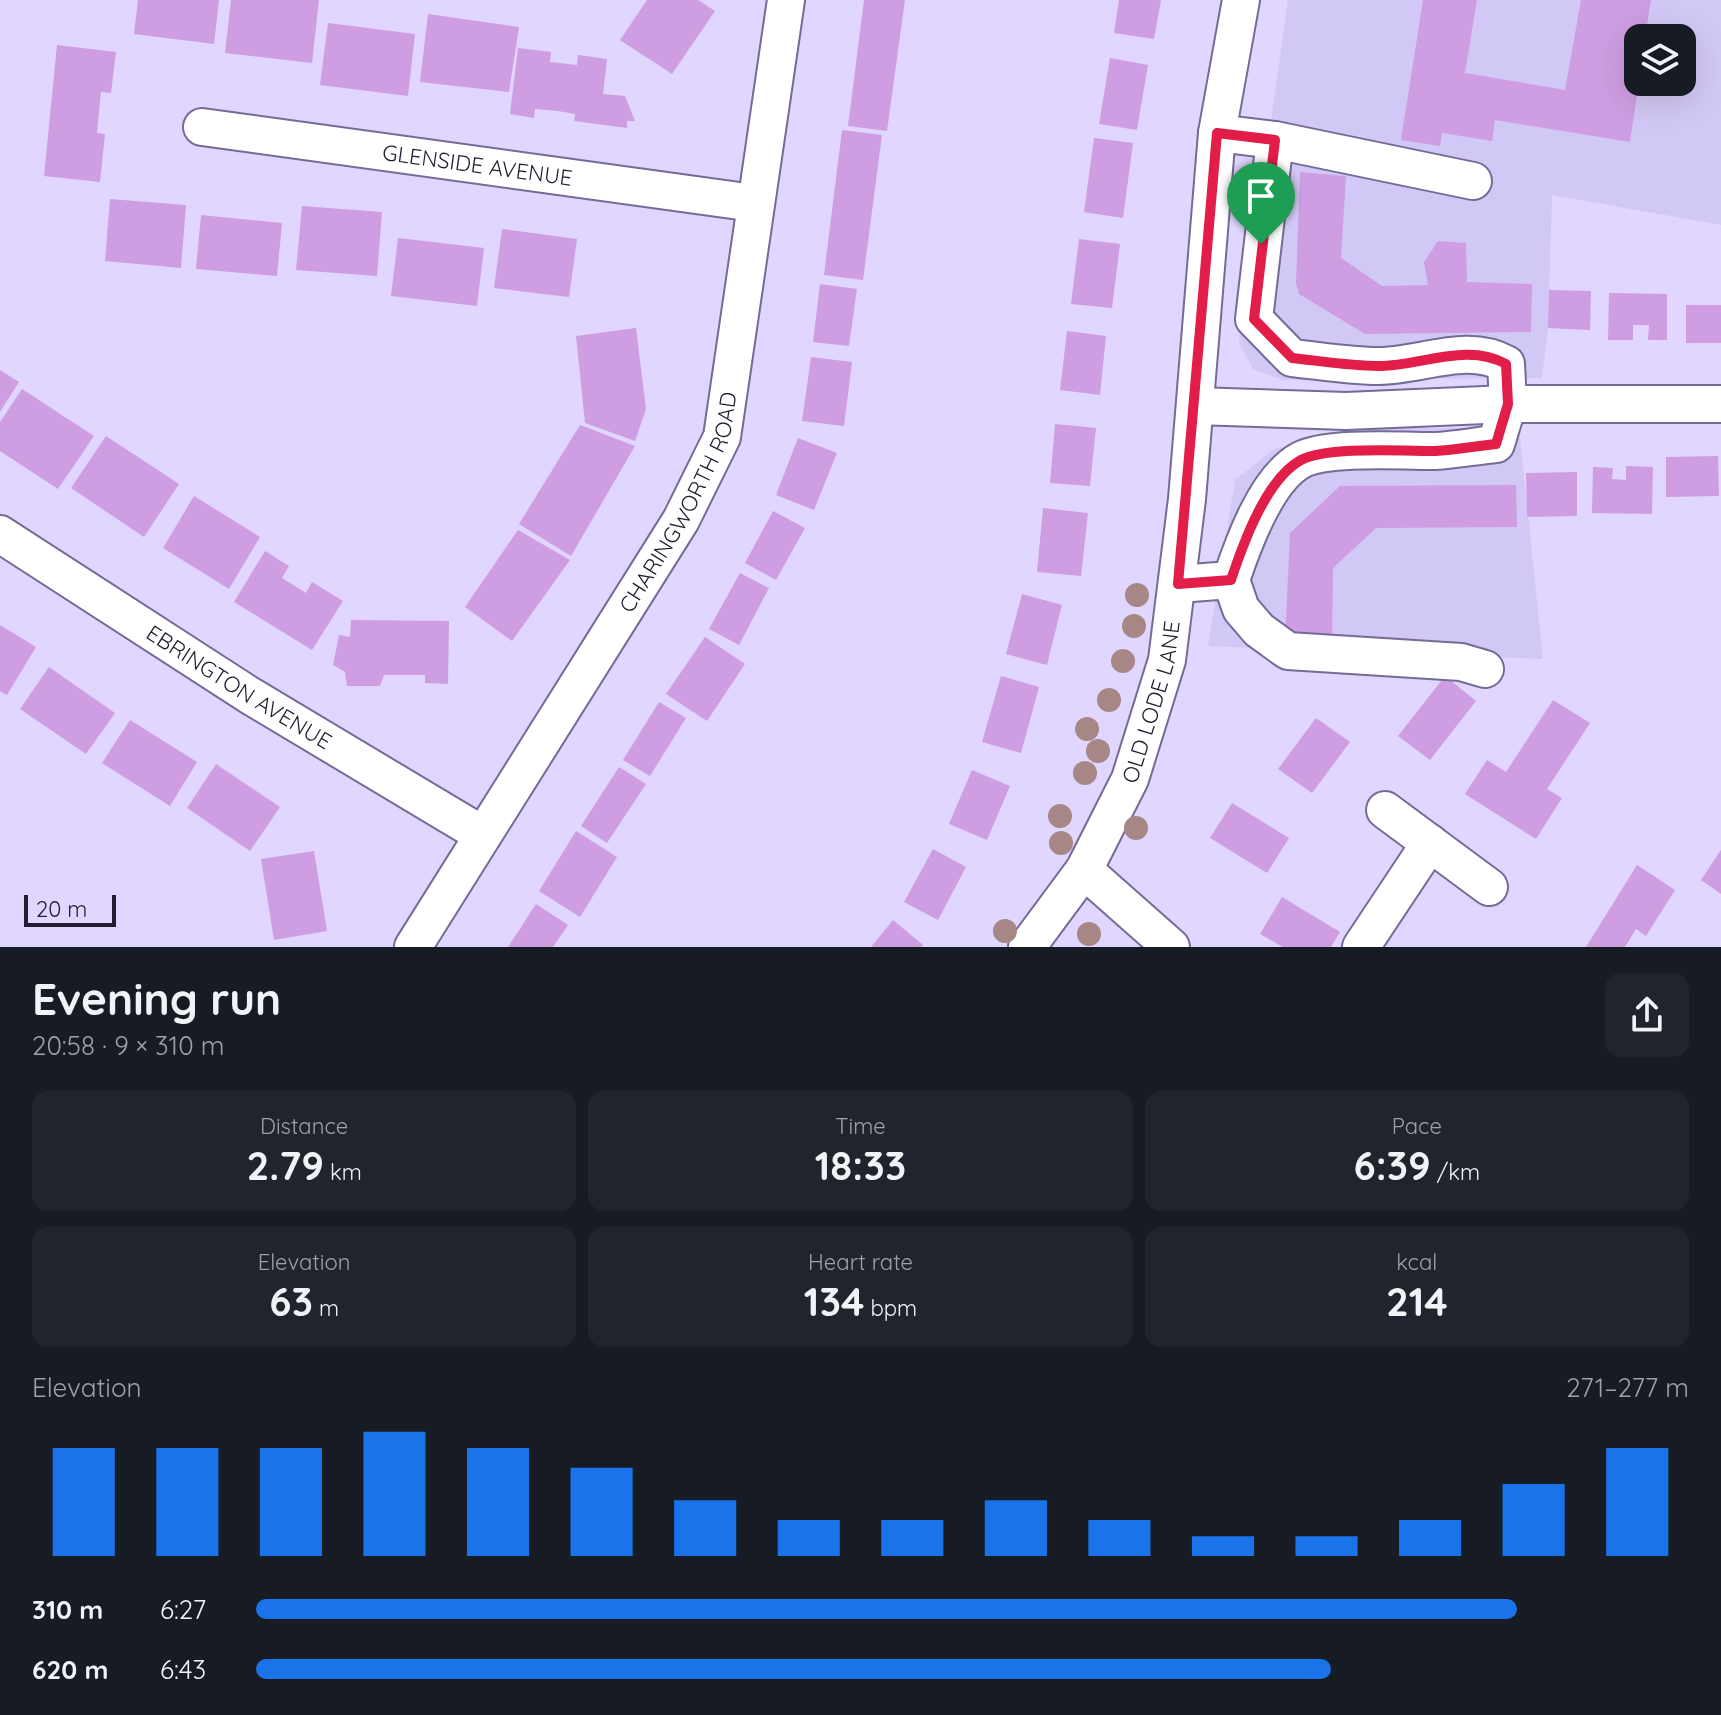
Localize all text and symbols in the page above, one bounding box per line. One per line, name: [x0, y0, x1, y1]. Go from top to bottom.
map controls: [1624, 24, 1696, 96]
button: layers: [1624, 24, 1696, 96]
street label: GLENSIDE AVENUE: [381, 138, 574, 192]
pin: [1227, 162, 1295, 244]
icon: arrive: [1239, 174, 1283, 218]
street label: CHARINGWORTH ROAD: [613, 390, 742, 618]
street label: EBRINGTON AVENUE: [141, 619, 337, 755]
street label: OLD LODE LANE: [1116, 619, 1186, 787]
scale bar: [24, 891, 116, 927]
text: 20 m: [36, 895, 87, 923]
text: Evening run: [32, 971, 281, 1026]
button: share: [1605, 973, 1689, 1057]
text: 20:58 · 9 × 310 m: [32, 1029, 224, 1062]
text: Distance: [260, 1112, 348, 1140]
text: Time: [835, 1112, 886, 1140]
text: Pace: [1392, 1112, 1442, 1140]
text: 2.79: [247, 1140, 324, 1190]
text: 18:33: [815, 1140, 906, 1190]
text: 6:39: [1354, 1140, 1431, 1190]
text: km: [324, 1158, 362, 1186]
text: /km: [1431, 1158, 1480, 1186]
text: Elevation: [258, 1248, 351, 1276]
text: Heart rate: [808, 1248, 913, 1276]
text: kcal: [1396, 1248, 1437, 1276]
text: 63: [269, 1276, 313, 1326]
text: 134: [804, 1276, 864, 1326]
text: 214: [1386, 1276, 1448, 1326]
text: m: [313, 1294, 339, 1322]
text: bpm: [864, 1294, 917, 1322]
text: Elevation: [32, 1371, 142, 1404]
text: 271–277 m: [1566, 1371, 1689, 1404]
text: 310 m: [32, 1593, 103, 1626]
text: 6:27: [160, 1593, 206, 1626]
text: 620 m: [32, 1653, 108, 1686]
text: 6:43: [160, 1653, 206, 1686]

